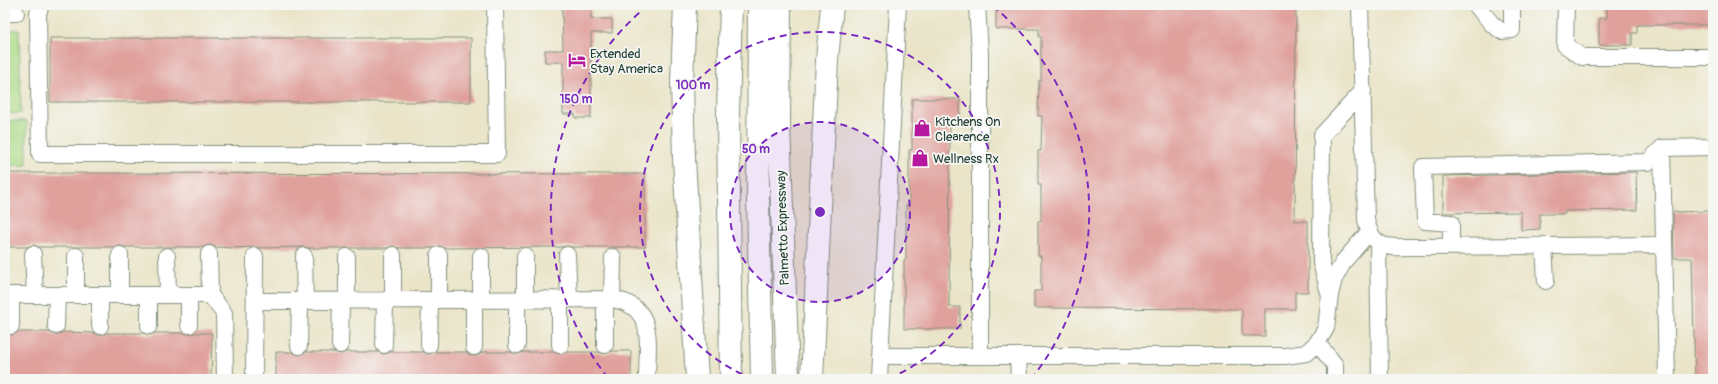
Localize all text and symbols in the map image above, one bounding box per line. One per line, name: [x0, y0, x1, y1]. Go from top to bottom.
place label: Extended Stay America: [590, 46, 663, 77]
hotel icon: Extended Stay America: [567, 50, 587, 70]
text: 100 m: [676, 78, 711, 93]
text: 150 m: [560, 92, 593, 107]
place label: Kitchens On Clearence: [935, 114, 1001, 145]
shop icon: Kitchens On Clearence: [912, 118, 932, 138]
text: 50 m: [742, 142, 770, 157]
shop icon: Wellness Rx: [910, 148, 930, 168]
place label: Wellness Rx: [933, 151, 999, 167]
street label: Palmetto Expressway: [773, 169, 793, 286]
centre of rings: [813, 205, 827, 219]

